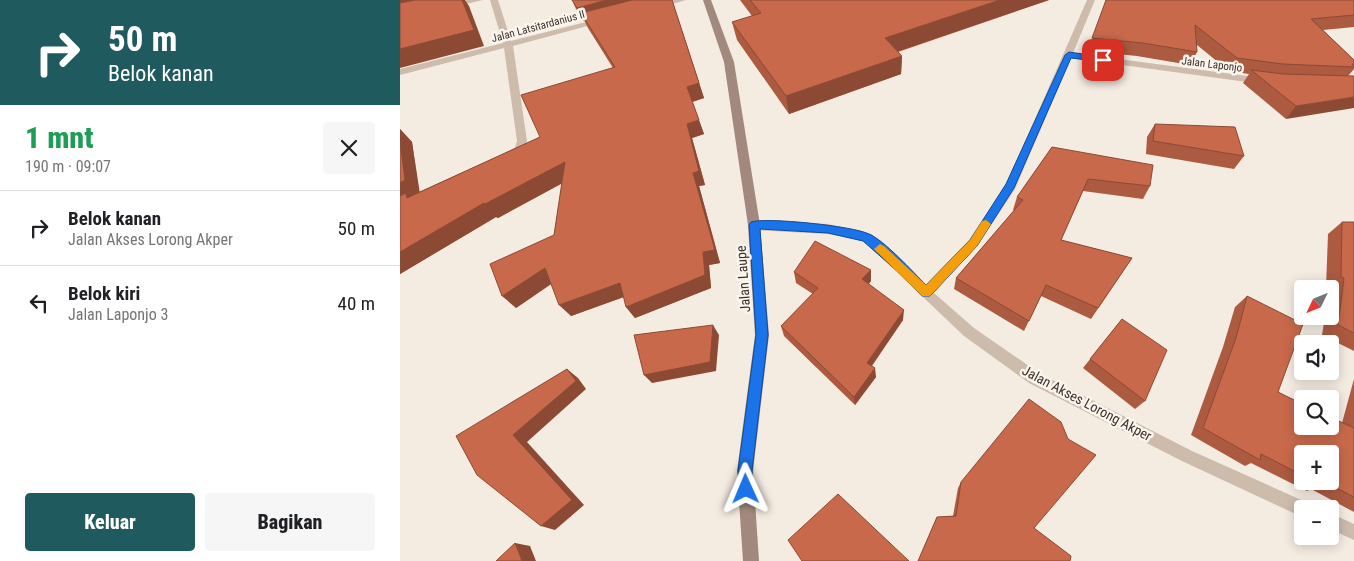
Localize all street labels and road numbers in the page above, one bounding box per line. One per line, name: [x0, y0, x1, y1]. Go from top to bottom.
street label: Jalan Latsitardanius II: [490, 8, 586, 45]
street label: Jalan Laponjo: [1181, 54, 1243, 75]
street label: Jalan Laupe: [733, 245, 753, 313]
street label: Jalan Akses Lorong Akper: [1020, 362, 1154, 444]

